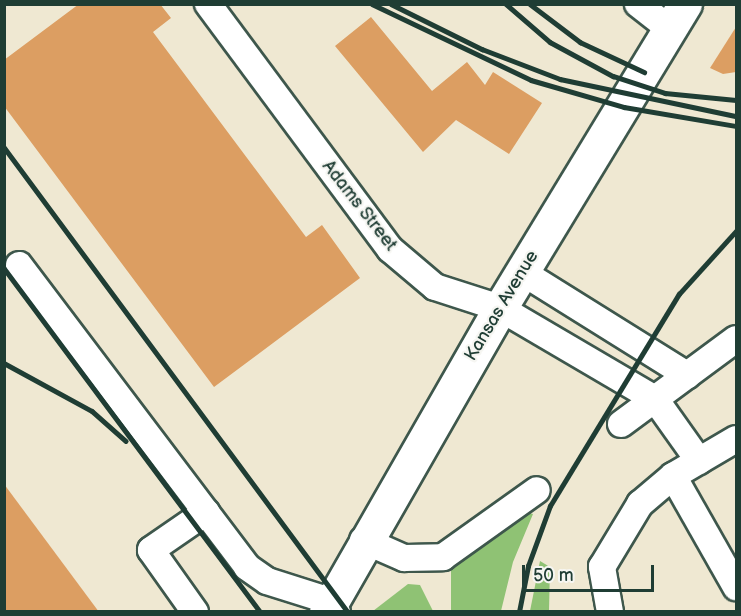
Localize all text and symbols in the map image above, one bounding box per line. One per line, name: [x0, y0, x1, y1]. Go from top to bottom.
street label: Adams Street: [317, 156, 401, 256]
street label: Kansas Avenue: [461, 247, 543, 365]
scale bar: [525, 553, 657, 591]
text: 50 m: [533, 565, 574, 586]

